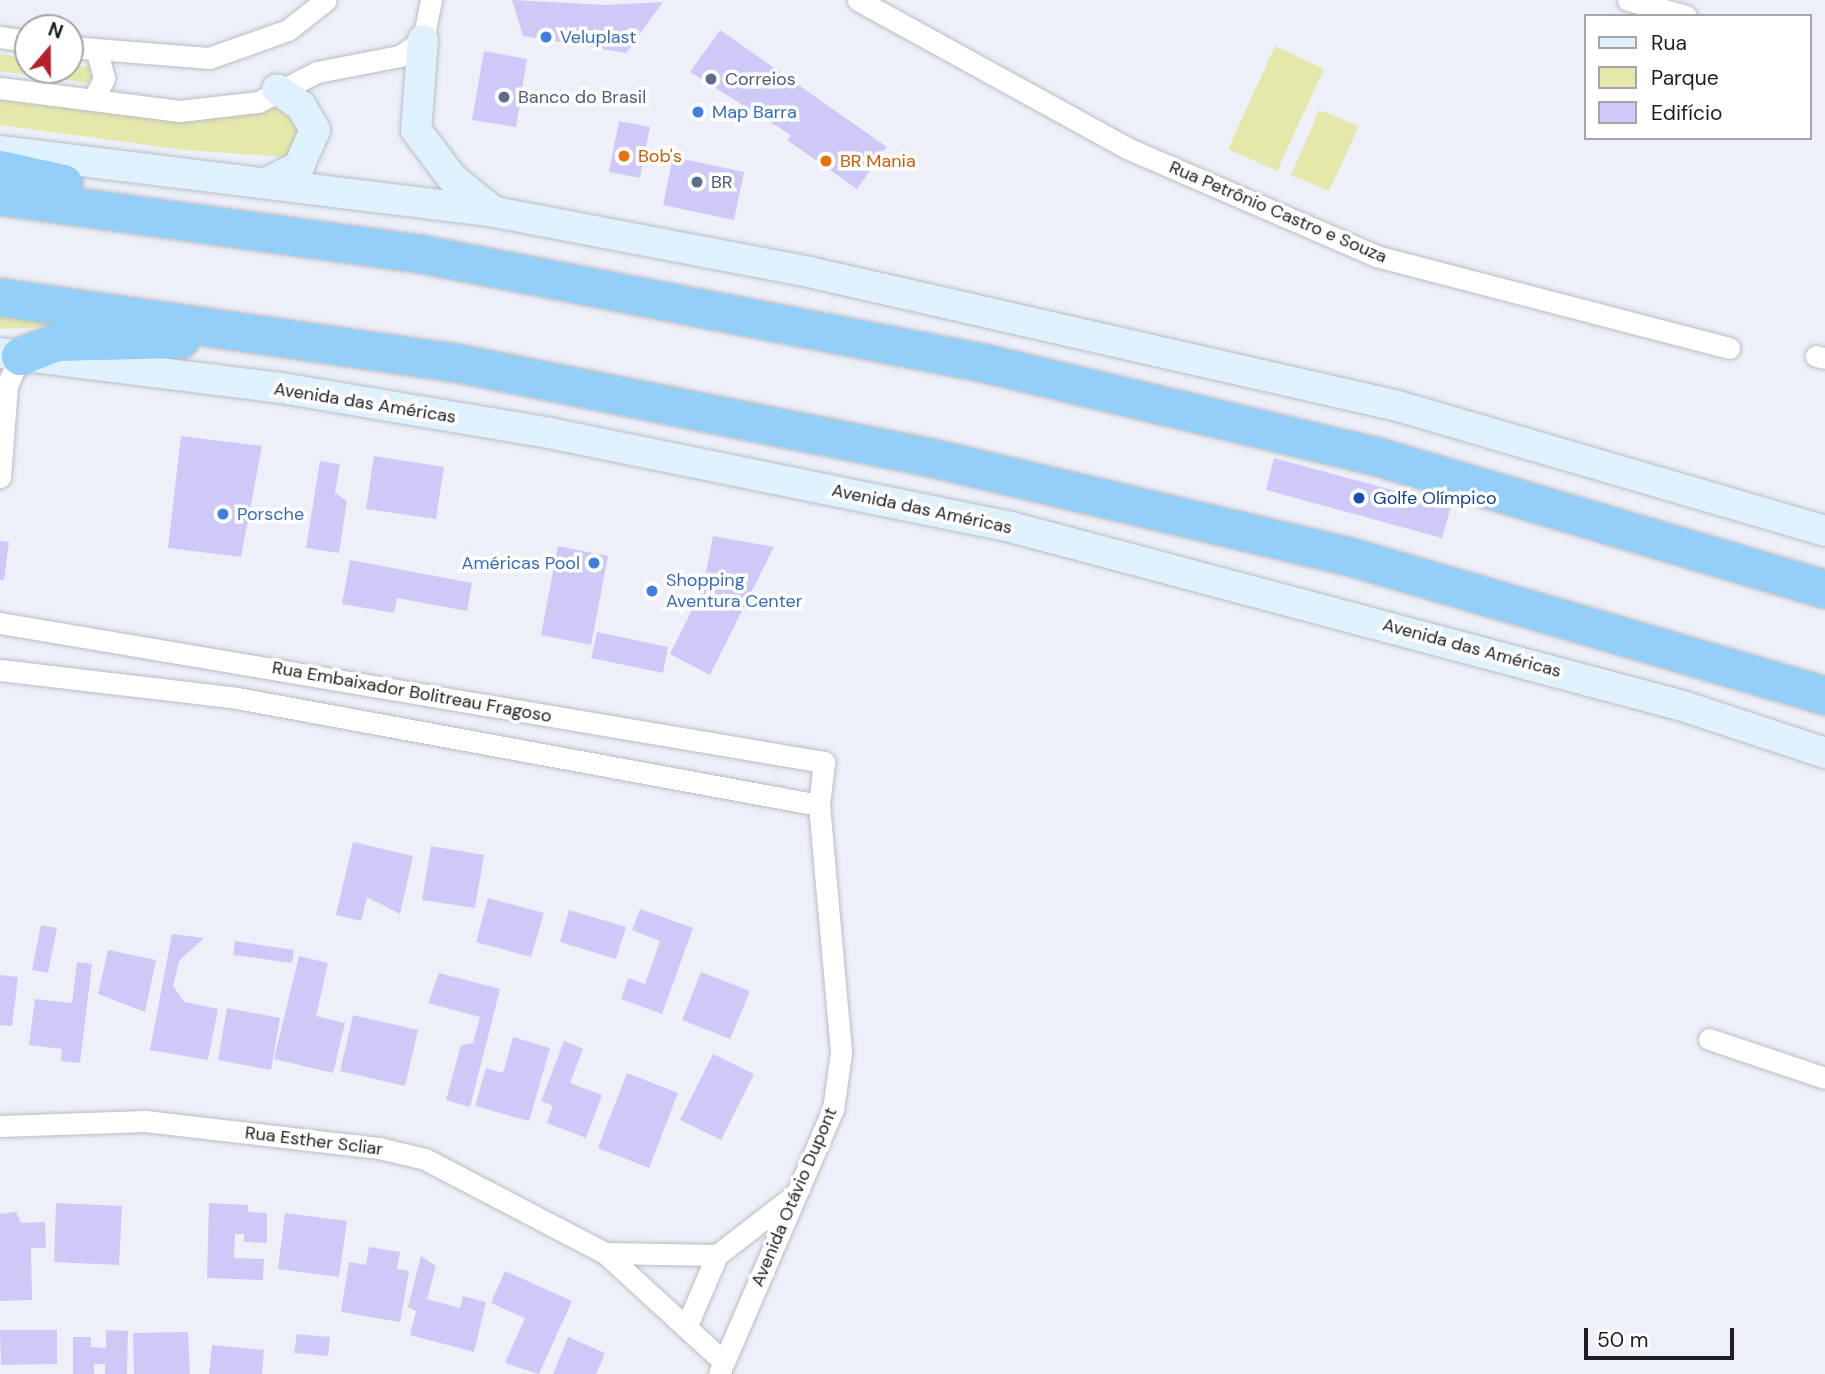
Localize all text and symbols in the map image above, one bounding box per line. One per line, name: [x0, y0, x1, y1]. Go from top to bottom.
north arrow: [14, 14, 84, 84]
legend: [1584, 14, 1811, 140]
text: N: [45, 17, 66, 45]
place label: Veluplast: [560, 26, 636, 48]
marker: Veluplast: [538, 29, 554, 45]
text: Rua: [1651, 29, 1687, 57]
text: Parque: [1651, 64, 1719, 92]
place label: Correios: [725, 68, 796, 90]
marker: Correios: [703, 71, 719, 87]
place label: Banco do Brasil: [518, 86, 646, 108]
marker: Banco do Brasil: [496, 89, 512, 105]
text: Edifício: [1651, 99, 1722, 127]
place label: Map Barra: [712, 101, 797, 123]
marker: Map Barra: [690, 104, 706, 120]
place label: Bob's: [638, 145, 682, 167]
marker: Bob's: [616, 148, 632, 164]
place label: BR Mania: [840, 150, 916, 172]
marker: BR Mania: [818, 153, 834, 169]
street label: Rua Petrônio Castro e Souza: [1166, 156, 1390, 268]
place label: BR: [711, 171, 733, 193]
marker: BR: [689, 174, 705, 190]
street label: Avenida das Américas: [272, 378, 458, 428]
street label: Avenida das Américas: [830, 479, 1014, 539]
place label: Golfe Olímpico: [1373, 487, 1497, 509]
marker: Golfe Olímpico: [1351, 490, 1367, 506]
place label: Porsche: [237, 503, 304, 525]
marker: Porsche: [215, 506, 231, 522]
place label: Américas Pool: [462, 552, 580, 574]
marker: Américas Pool: [586, 555, 602, 571]
place label: Shopping Aventura Center: [666, 570, 802, 612]
marker: Shopping Aventura Center: [644, 583, 660, 599]
street label: Avenida das Américas: [1380, 614, 1564, 682]
street label: Rua Embaixador Bolitreau Fragoso: [270, 657, 554, 727]
street label: Avenida Otávio Dupont: [746, 1104, 842, 1290]
street label: Rua Esther Scliar: [244, 1122, 384, 1160]
scale bar: [1587, 1314, 1738, 1358]
text: 50 m: [1597, 1326, 1648, 1354]

